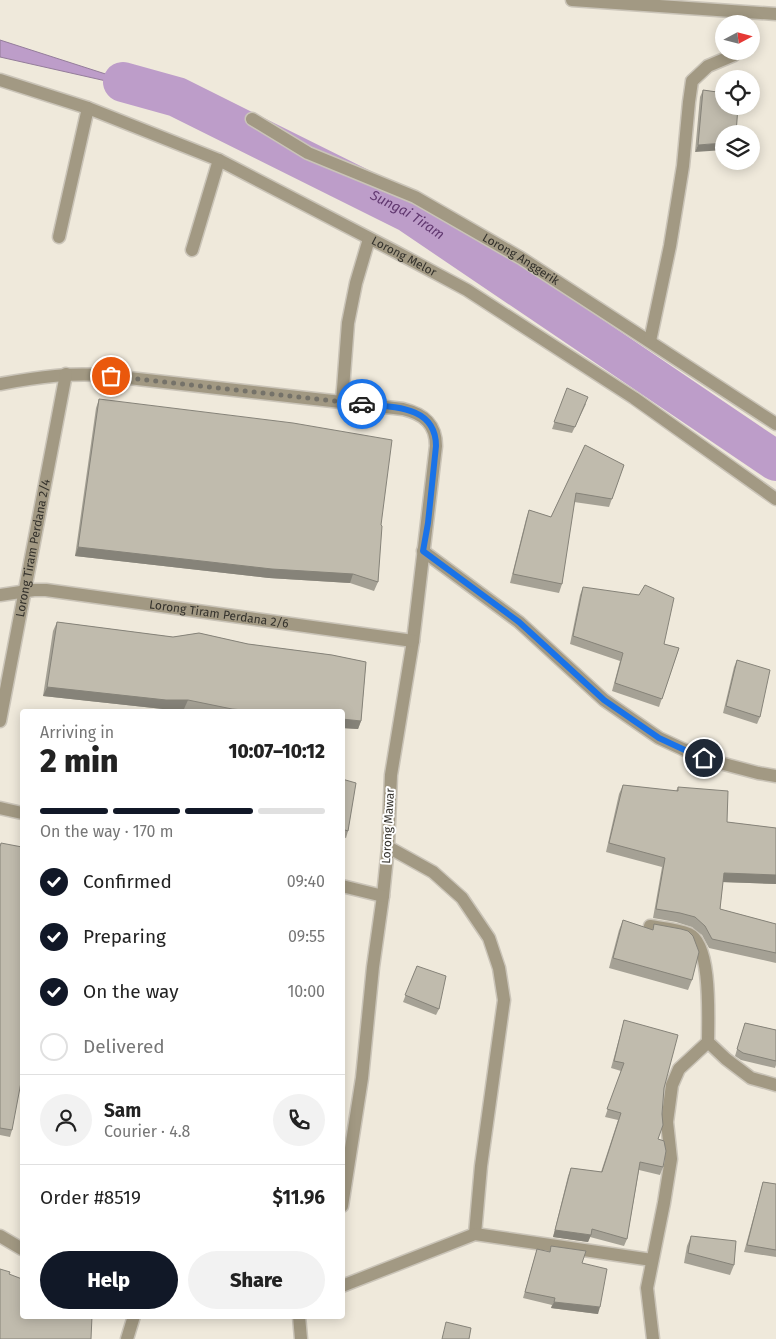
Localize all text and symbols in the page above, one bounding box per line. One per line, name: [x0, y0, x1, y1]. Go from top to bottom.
north arrow: [715, 15, 760, 60]
map controls: [715, 15, 760, 170]
button: locate: [715, 70, 760, 115]
button: layers: [715, 125, 760, 170]
water label: Sungai Tiram: [367, 186, 448, 243]
street label: Lorong Anggerik: [480, 230, 563, 288]
street label: Lorong Melor: [369, 234, 439, 280]
pin: [90, 355, 132, 397]
icon: bag: [97, 362, 125, 390]
courier: [337, 379, 387, 429]
icon: car: [348, 390, 376, 418]
street label: Lorong Tiram Perdana 2/4: [13, 477, 53, 618]
street label: Lorong Tiram Perdana 2/6: [148, 597, 290, 631]
text: Arriving in: [40, 723, 114, 742]
pin: [683, 737, 725, 779]
text: 10:07–10:12: [229, 740, 325, 763]
text: 2 min: [40, 742, 118, 780]
icon: home: [690, 744, 718, 772]
street label: Lorong Mawar: [379, 787, 397, 864]
text: On the way · 170 m: [40, 822, 173, 841]
icon: check: [40, 868, 68, 896]
text: Confirmed: [83, 870, 172, 893]
text: 09:40: [287, 872, 325, 891]
icon: check: [40, 923, 68, 951]
text: Preparing: [83, 925, 166, 948]
text: 09:55: [288, 927, 325, 946]
icon: check: [40, 978, 68, 1006]
text: On the way: [83, 980, 179, 1003]
text: 10:00: [287, 982, 325, 1001]
text: Delivered: [83, 1035, 165, 1058]
button: person: [40, 1094, 92, 1146]
button: phone: [273, 1094, 325, 1146]
text: Sam: [104, 1099, 141, 1122]
text: Courier · 4.8: [104, 1122, 190, 1141]
text: Order #8519: [40, 1186, 141, 1209]
text: $11.96: [272, 1186, 325, 1209]
button: Help: [40, 1251, 178, 1309]
button: Share: [188, 1251, 325, 1309]

